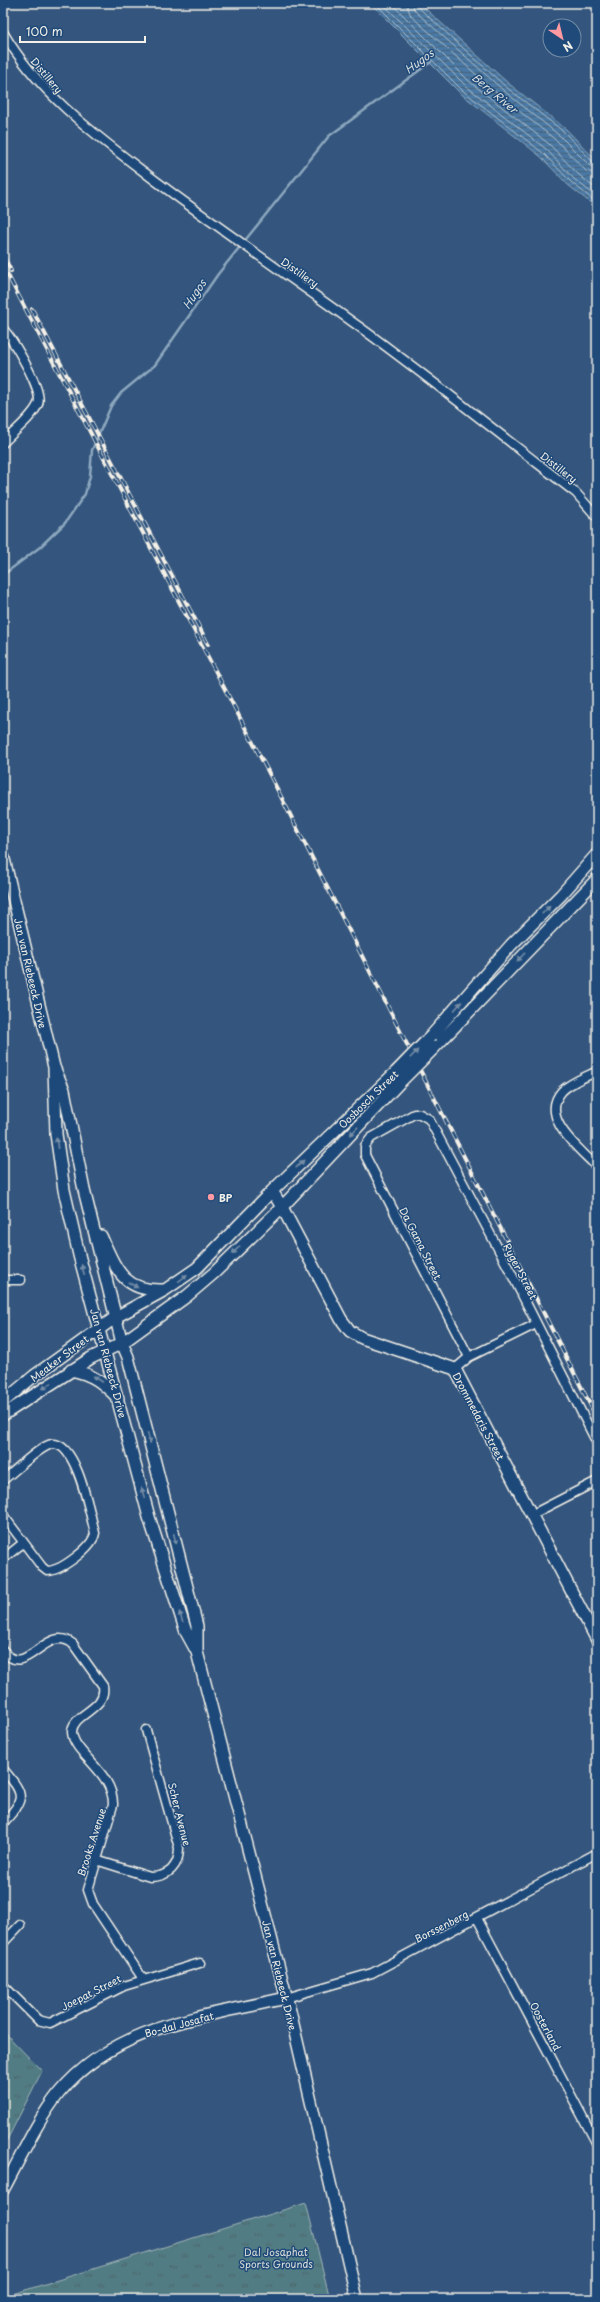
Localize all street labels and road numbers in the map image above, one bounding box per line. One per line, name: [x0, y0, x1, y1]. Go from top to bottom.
street label: Distillery: [27, 54, 67, 97]
street label: Distillery: [278, 253, 322, 291]
street label: Distillery: [537, 448, 581, 486]
street label: Jan van Riebeeck Drive: [11, 916, 51, 1030]
street label: Oosbosch Street: [335, 1067, 401, 1131]
street label: Da Gama Street: [396, 1204, 446, 1282]
street label: Ryger Street: [500, 1240, 542, 1302]
street label: Jan van Riebeeck Drive: [87, 1307, 131, 1419]
street label: Meaker Street: [27, 1331, 91, 1385]
street label: Drommedaris Street: [450, 1369, 508, 1463]
street label: Scher Avenue: [165, 1781, 195, 1848]
street label: Brooks Avenue: [73, 1805, 109, 1878]
street label: Borssenberg: [411, 1906, 471, 1946]
street label: Jan van Riebeeck Drive: [259, 1918, 301, 2032]
street label: Joepat Street: [58, 1970, 124, 2014]
street label: Oosterland: [527, 1999, 565, 2053]
street label: Bo-dal Josafat: [143, 2008, 215, 2040]

